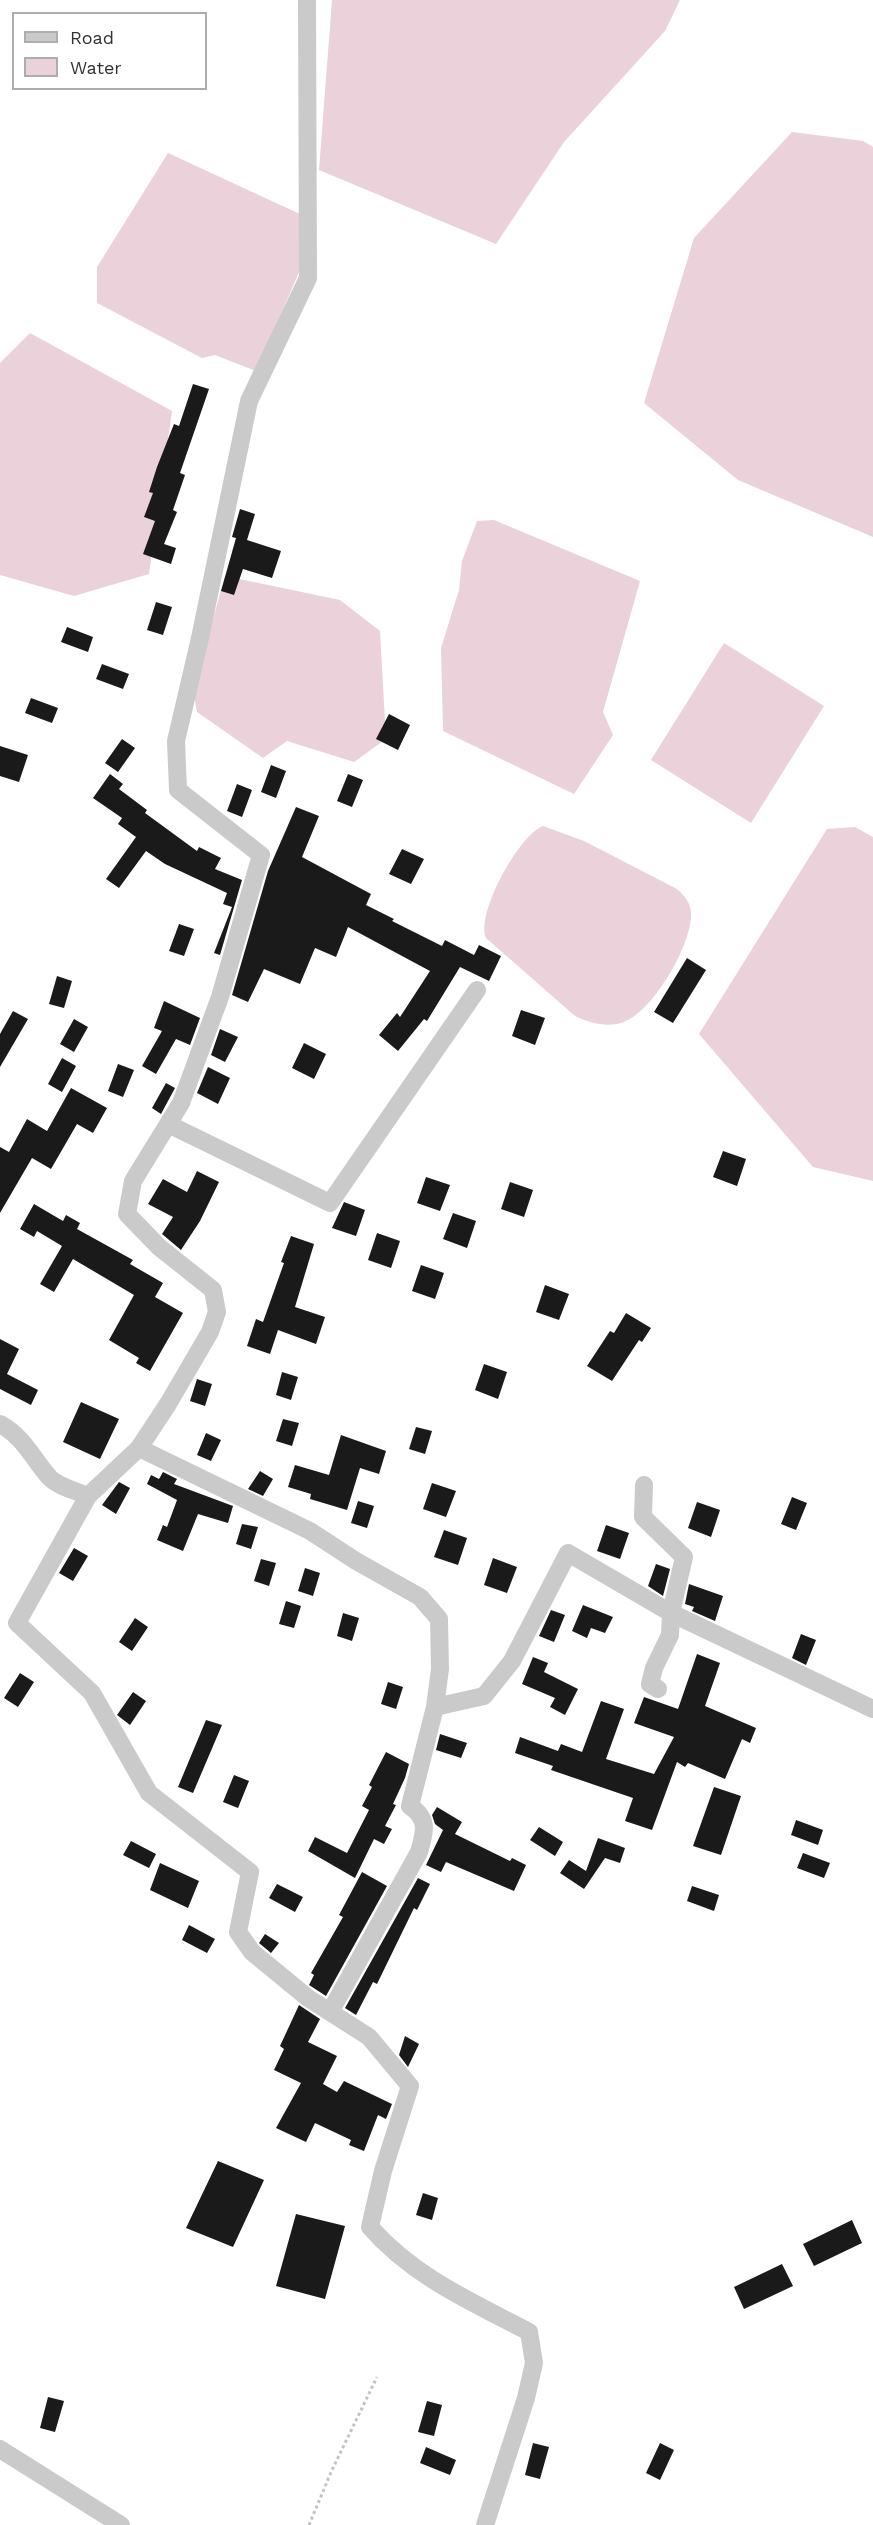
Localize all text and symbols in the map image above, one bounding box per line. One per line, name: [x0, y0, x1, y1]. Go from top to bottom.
legend: [12, 12, 207, 90]
text: Road: [70, 27, 114, 48]
text: Water: [70, 57, 122, 78]

